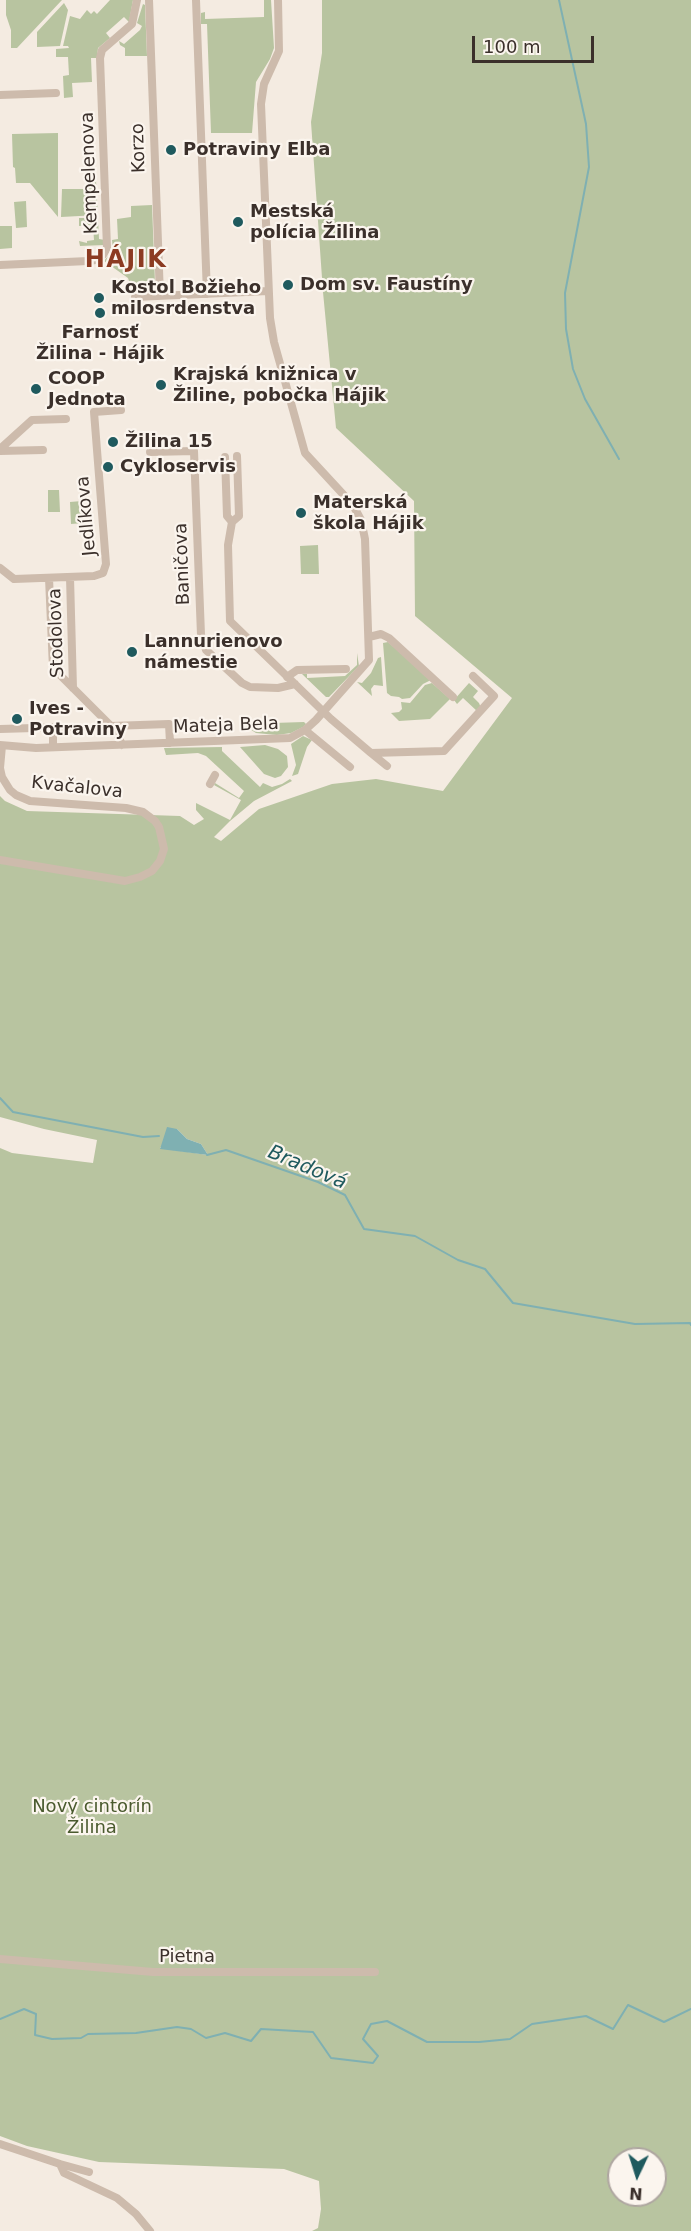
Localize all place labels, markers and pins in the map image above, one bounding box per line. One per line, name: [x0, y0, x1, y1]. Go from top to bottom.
place label: Potraviny Elba: [183, 139, 330, 161]
marker: Potraviny Elba: [164, 143, 178, 157]
place label: Mestská polícia Žilina: [250, 201, 379, 244]
marker: Mestská polícia Žilina: [231, 215, 245, 229]
place label: Dom sv. Faustíny: [300, 274, 473, 296]
place label: Kostol Božieho milosrdenstva: [111, 277, 261, 320]
marker: Dom sv. Faustíny: [281, 278, 295, 292]
marker: Kostol Božieho milosrdenstva: [92, 291, 106, 305]
marker: Farnosť Žilina - Hájik: [93, 306, 107, 320]
place label: Farnosť Žilina - Hájik: [36, 322, 164, 364]
place label: Krajská knižnica v Žiline, pobočka Hájik: [173, 364, 386, 406]
place label: COOP Jednota: [48, 368, 126, 410]
marker: Krajská knižnica v Žiline, pobočka Hájik: [154, 378, 168, 392]
marker: COOP Jednota: [29, 382, 43, 396]
place label: Žilina 15: [125, 431, 213, 453]
marker: Žilina 15: [106, 435, 120, 449]
place label: Cykloservis: [120, 456, 236, 478]
marker: Cykloservis: [101, 460, 115, 474]
place label: Materská škola Hájik: [313, 492, 424, 534]
marker: Materská škola Hájik: [294, 506, 308, 520]
place label: Lannurienovo námestie: [144, 631, 283, 674]
marker: Lannurienovo námestie: [125, 645, 139, 659]
place label: Ives - Potraviny: [29, 698, 127, 740]
marker: Ives - Potraviny: [10, 712, 24, 726]

